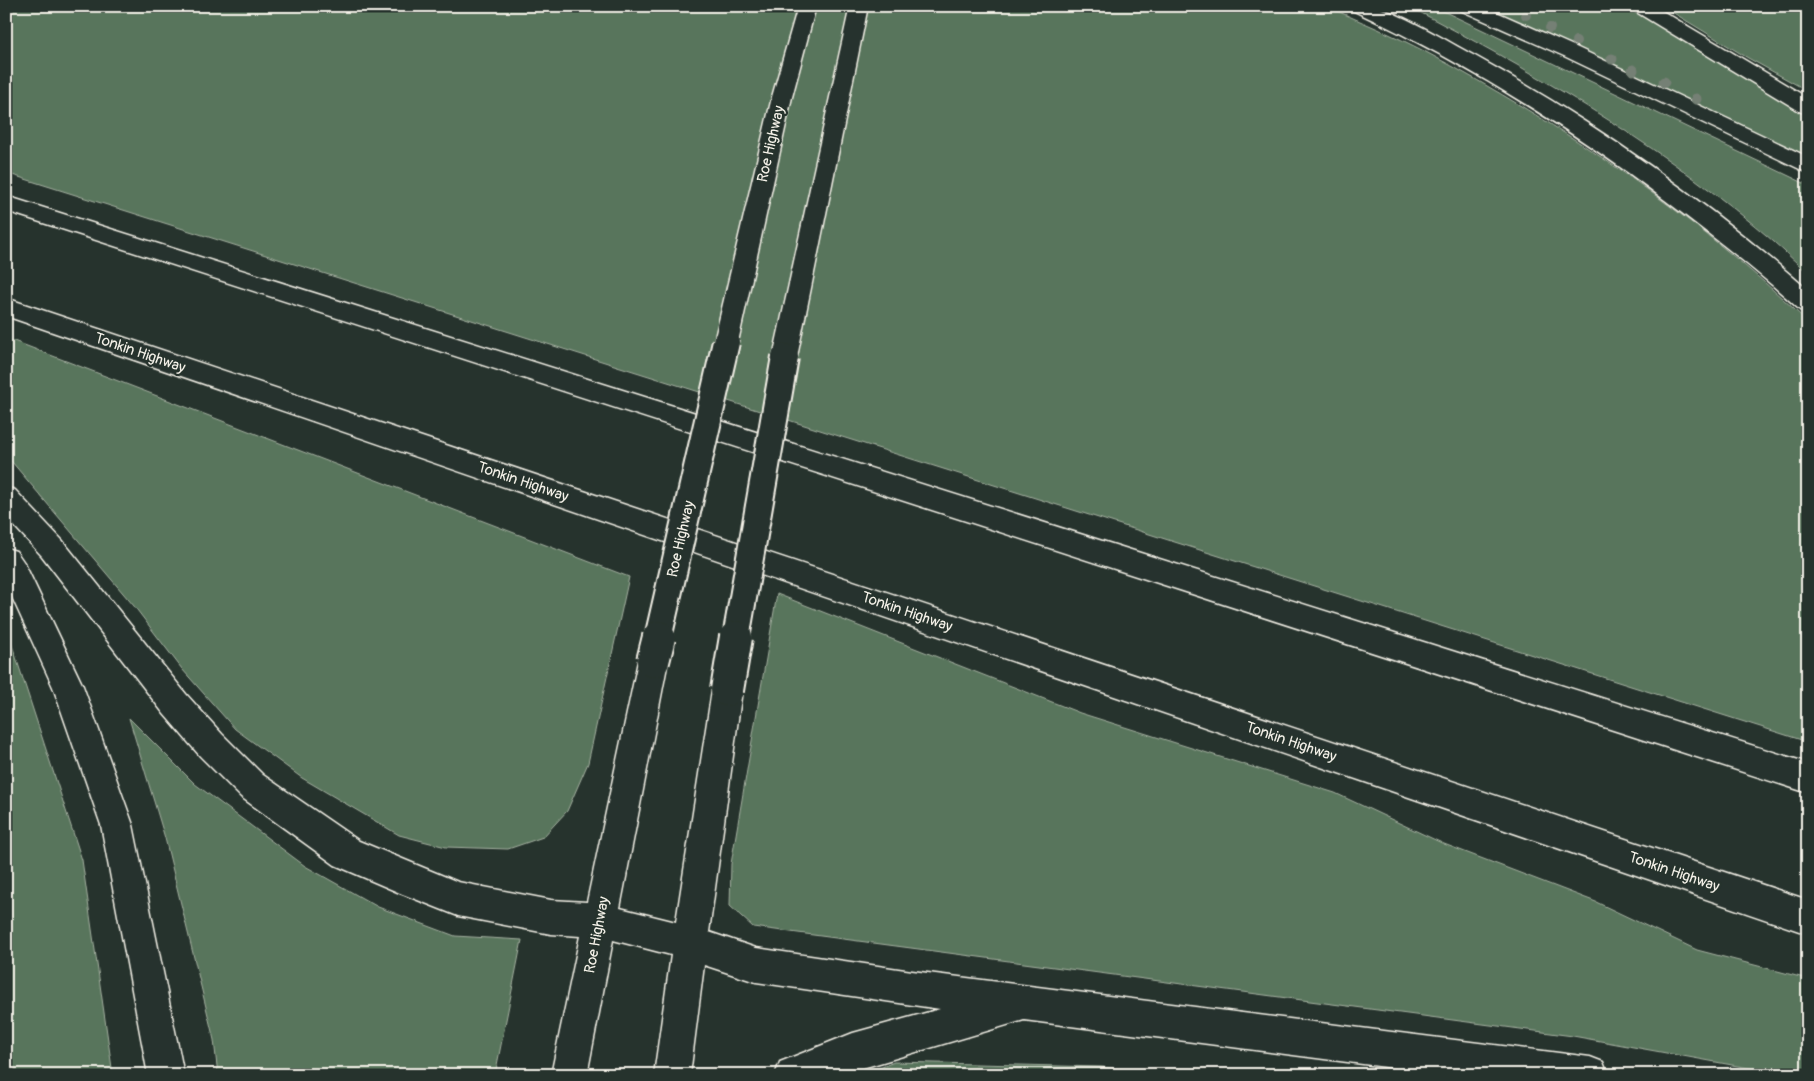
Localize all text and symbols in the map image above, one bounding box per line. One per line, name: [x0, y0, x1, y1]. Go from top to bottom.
street label: Roe Highway: [753, 103, 789, 184]
street label: Tonkin Highway: [92, 329, 189, 378]
street label: Tonkin Highway: [475, 458, 572, 507]
street label: Roe Highway: [663, 498, 699, 579]
street label: Tonkin Highway: [859, 588, 956, 637]
street label: Tonkin Highway: [1243, 718, 1340, 767]
street label: Tonkin Highway: [1626, 848, 1723, 897]
street label: Roe Highway: [580, 894, 614, 975]

